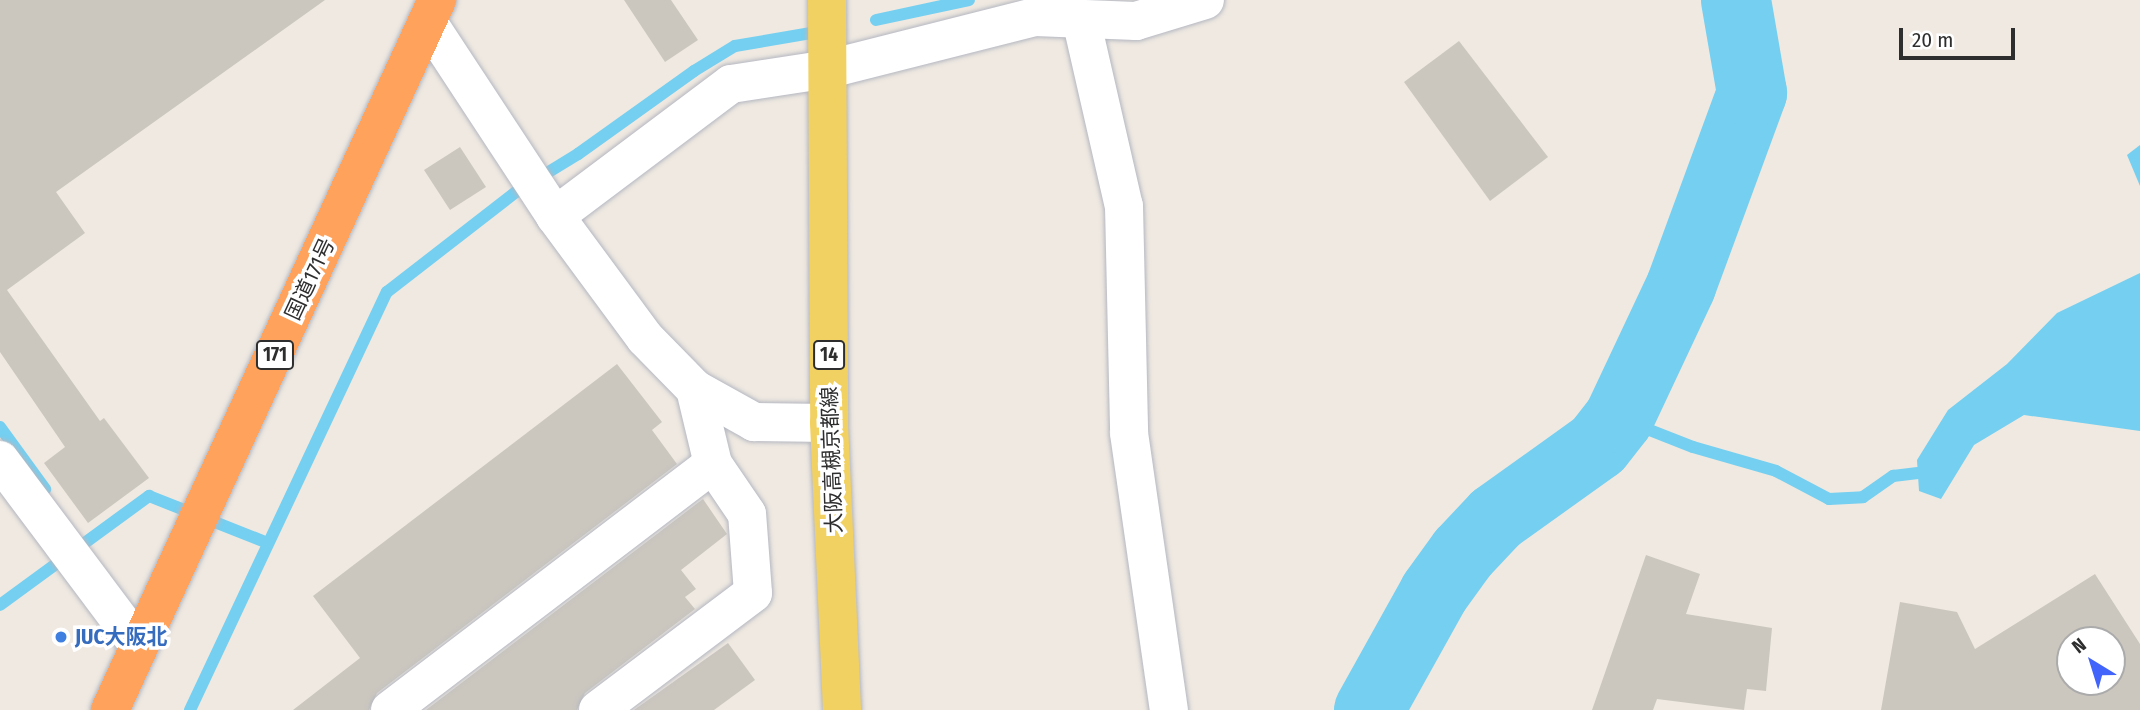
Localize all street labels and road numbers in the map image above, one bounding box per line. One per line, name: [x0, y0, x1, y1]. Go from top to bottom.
street label: 国道171号: [280, 234, 340, 324]
road number: 171: [256, 340, 294, 370]
road number: 14: [812, 340, 846, 370]
street label: 大阪高槻京都線: [817, 386, 847, 534]

